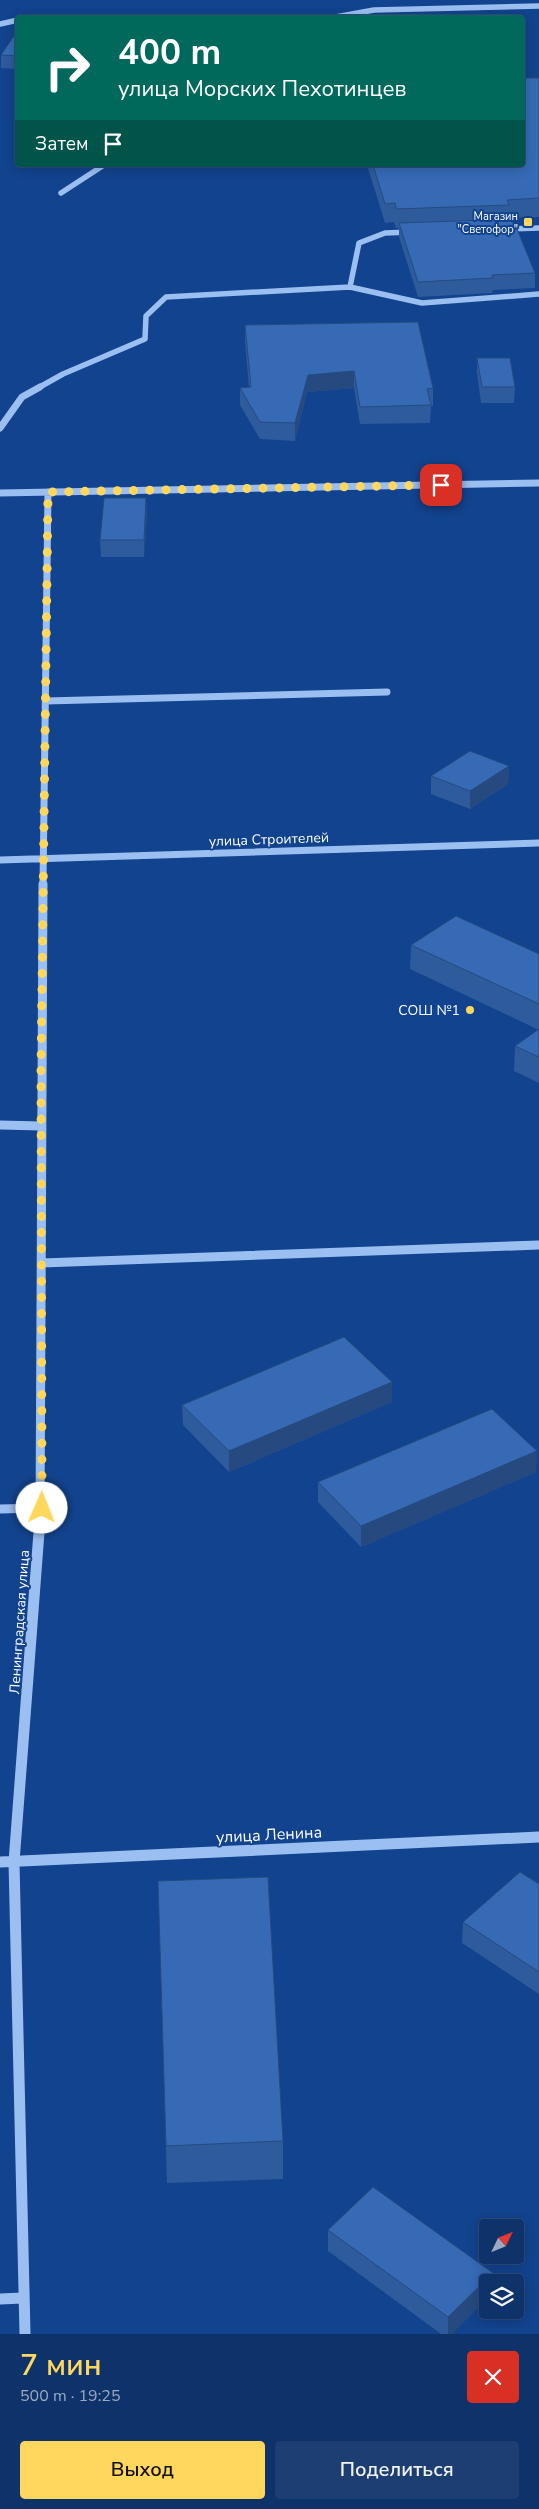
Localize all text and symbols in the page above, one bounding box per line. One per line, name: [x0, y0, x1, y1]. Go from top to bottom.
text: 400 m: [118, 29, 221, 76]
icon: right: [35, 35, 100, 100]
text: улица Морских Пехотинцев: [118, 74, 407, 104]
icon: arrive: [99, 130, 127, 158]
text: Затем: [35, 131, 89, 157]
place label: Магазин "Светофор": [457, 209, 518, 237]
marker: Магазин "Светофор": [522, 216, 534, 228]
pin: [420, 464, 462, 506]
icon: arrive: [427, 471, 455, 499]
street label: улица Строителей: [209, 828, 329, 851]
place label: СОШ №1: [398, 1001, 460, 1020]
marker: СОШ №1: [464, 1004, 476, 1016]
position arrow: [15, 1481, 67, 1533]
street label: Ленинградская улица: [5, 1549, 34, 1695]
street label: улица Ленина: [216, 1821, 323, 1849]
north arrow: [479, 2219, 524, 2264]
map controls: [479, 2219, 524, 2319]
button: layers: [479, 2274, 524, 2319]
text: 7 мин: [20, 2345, 102, 2386]
button: close: [467, 2351, 519, 2403]
text: 500 m · 19:25: [20, 2385, 121, 2407]
button: Выход: [20, 2441, 265, 2499]
button: Поделиться: [275, 2441, 519, 2499]

